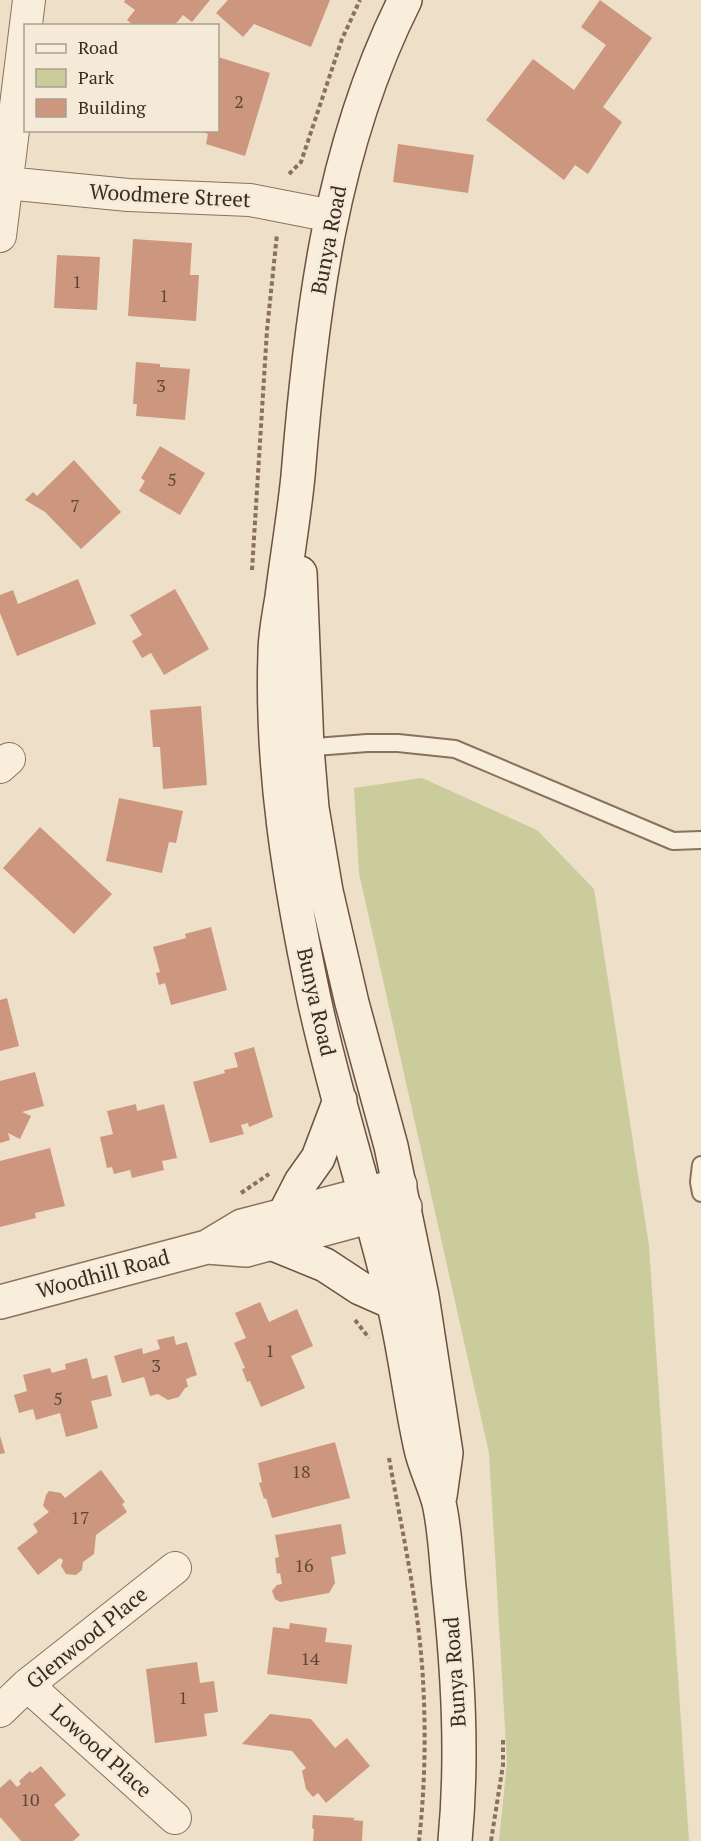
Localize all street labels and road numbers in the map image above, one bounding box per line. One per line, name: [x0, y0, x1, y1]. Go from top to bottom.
street label: Woodmere Street: [89, 177, 252, 213]
street label: Bunya Road: [304, 183, 352, 297]
street label: Bunya Road: [291, 945, 343, 1059]
street label: Woodhill Road: [33, 1242, 173, 1304]
street label: Glenwood Place: [20, 1580, 153, 1695]
street label: Bunya Road: [436, 1616, 472, 1728]
street label: Lowood Place: [45, 1697, 158, 1803]

